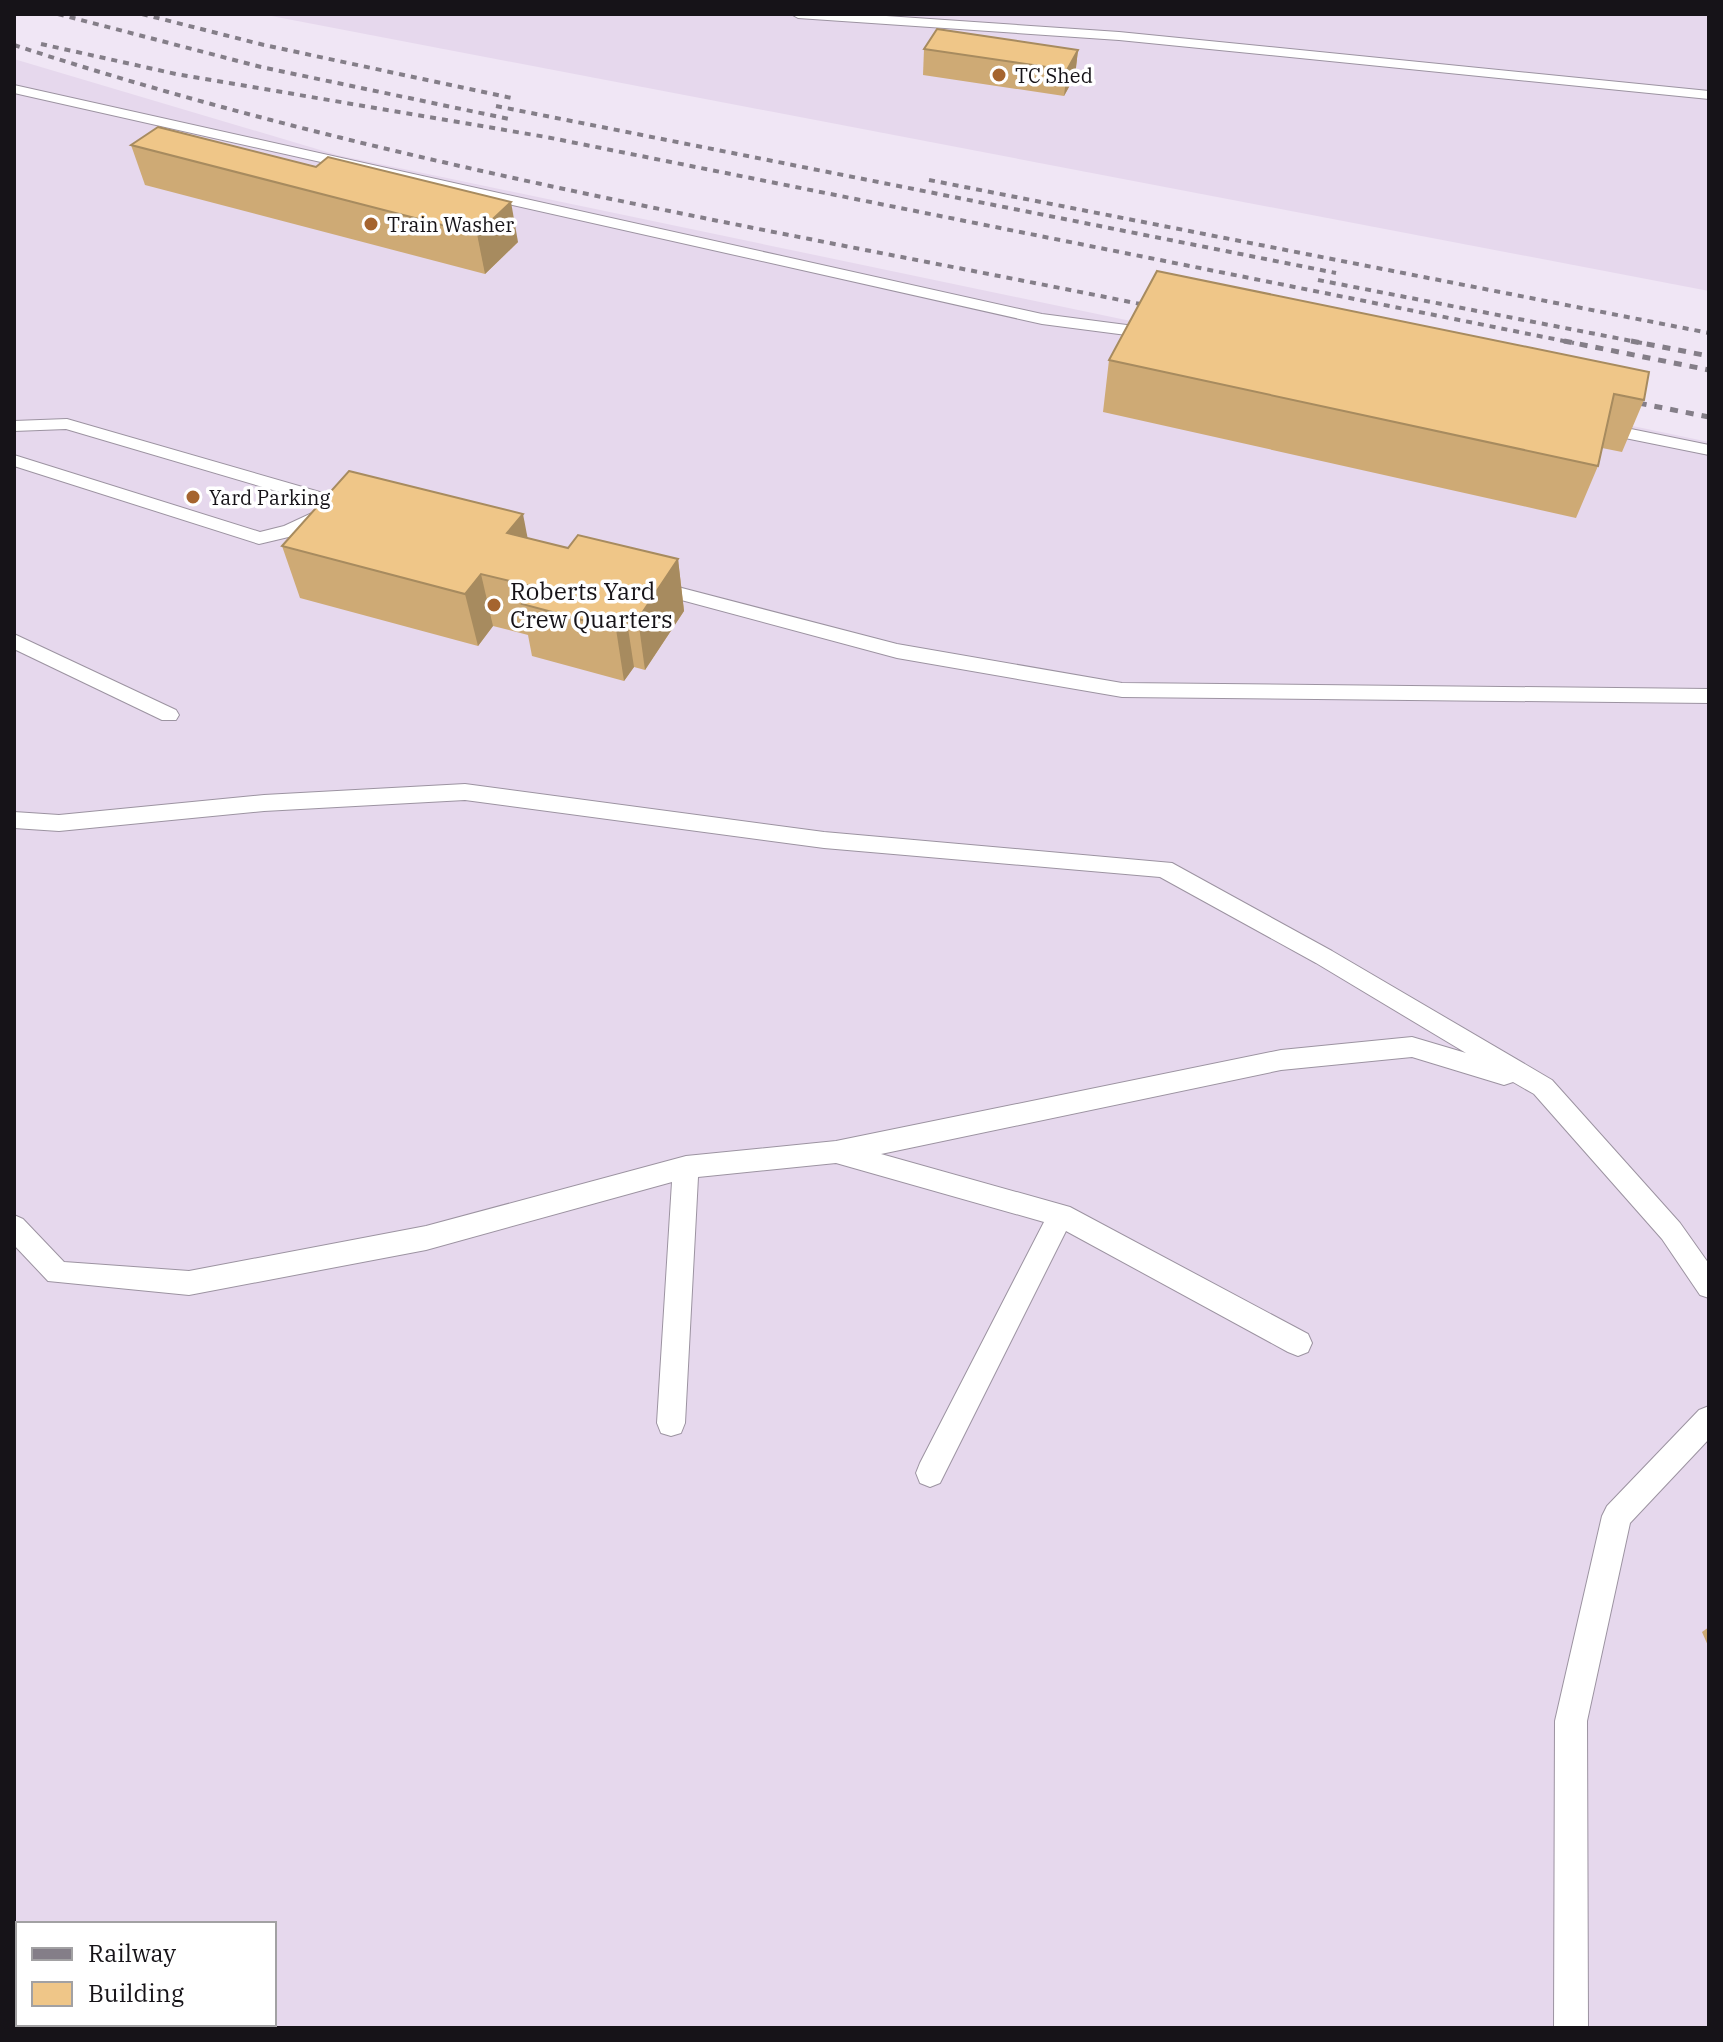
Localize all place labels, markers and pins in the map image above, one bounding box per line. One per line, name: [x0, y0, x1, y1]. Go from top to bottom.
place label: TC Shed: [1015, 62, 1093, 89]
marker: TC Shed: [990, 66, 1008, 84]
place label: Train Washer: [387, 211, 514, 238]
marker: Train Washer: [362, 215, 380, 233]
place label: Yard Parking: [209, 484, 331, 511]
marker: Yard Parking: [184, 488, 202, 506]
place label: Roberts Yard Crew Quarters: [510, 575, 673, 635]
marker: Roberts Yard Crew Quarters: [485, 596, 503, 614]

